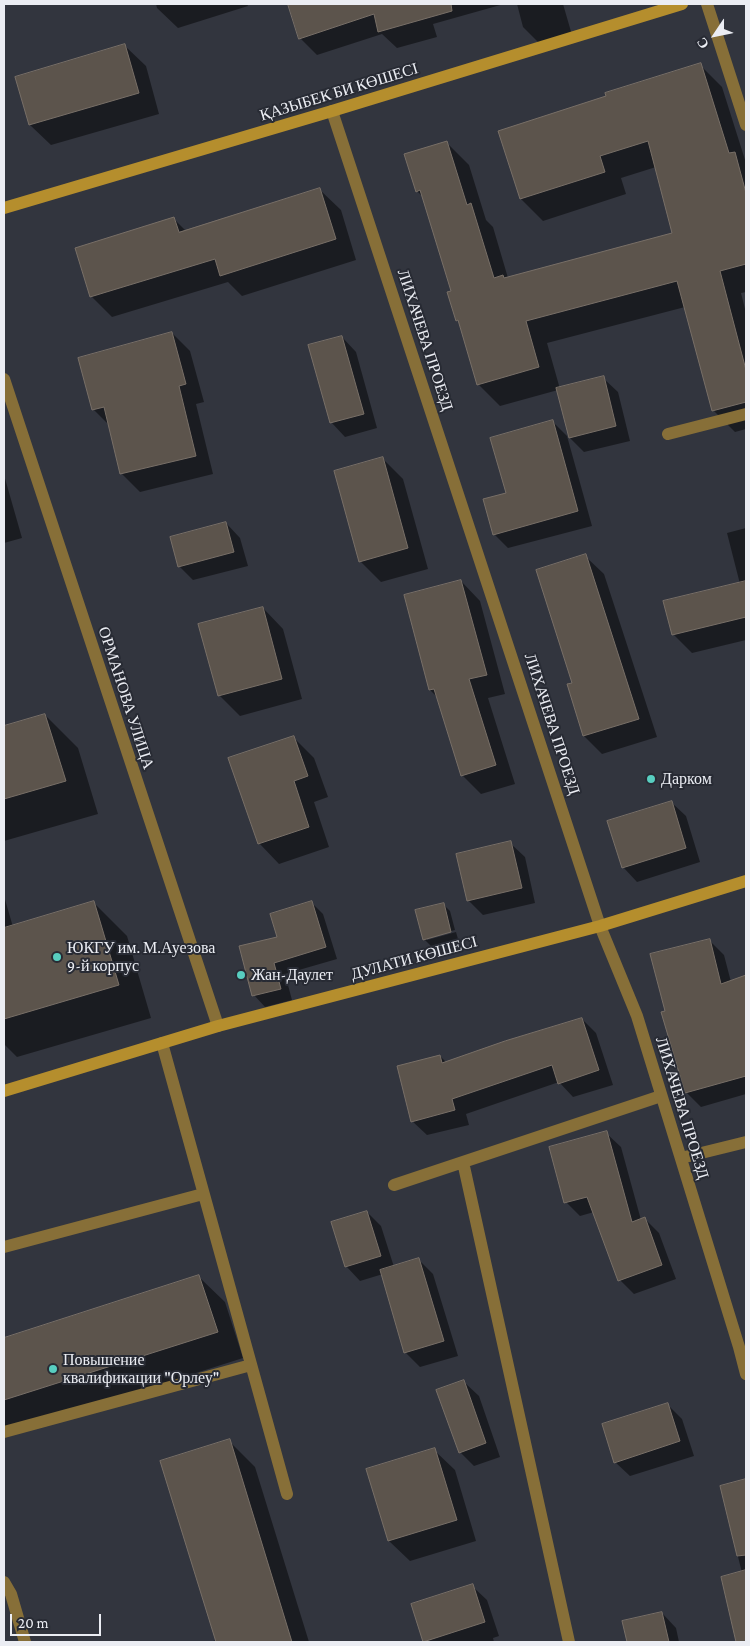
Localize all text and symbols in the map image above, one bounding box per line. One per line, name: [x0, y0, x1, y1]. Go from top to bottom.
north arrow: [690, 10, 740, 60]
text: С: [693, 35, 712, 52]
street label: ҚАЗЫБЕК БИ КӨШЕСІ: [258, 59, 420, 125]
street label: ЛИХАЧЕВА ПРОЕЗД: [393, 267, 457, 413]
street label: ОРМАНОВА УЛИЦА: [94, 624, 158, 772]
street label: ЛИХАЧЕВА ПРОЕЗД: [520, 651, 584, 797]
place label: Дарком: [661, 769, 712, 789]
marker: Дарком: [645, 773, 657, 785]
street label: ДУЛАТИ КӨШЕСІ: [349, 932, 479, 984]
place label: ЮКГУ им. М.Ауезова 9-й корпус: [67, 938, 215, 976]
marker: ЮКГУ им. М.Ауезова 9-й корпус: [51, 951, 63, 963]
place label: Жан-Даулет: [251, 965, 333, 985]
marker: Жан-Даулет: [235, 969, 247, 981]
street label: ЛИХАЧЕВА ПРОЕЗД: [651, 1035, 713, 1181]
place label: Повышение квалификации "Орлеу": [63, 1350, 219, 1388]
marker: Повышение квалификации "Орлеу": [47, 1363, 59, 1375]
scale bar: [12, 1604, 104, 1636]
text: 20 m: [18, 1615, 49, 1631]

